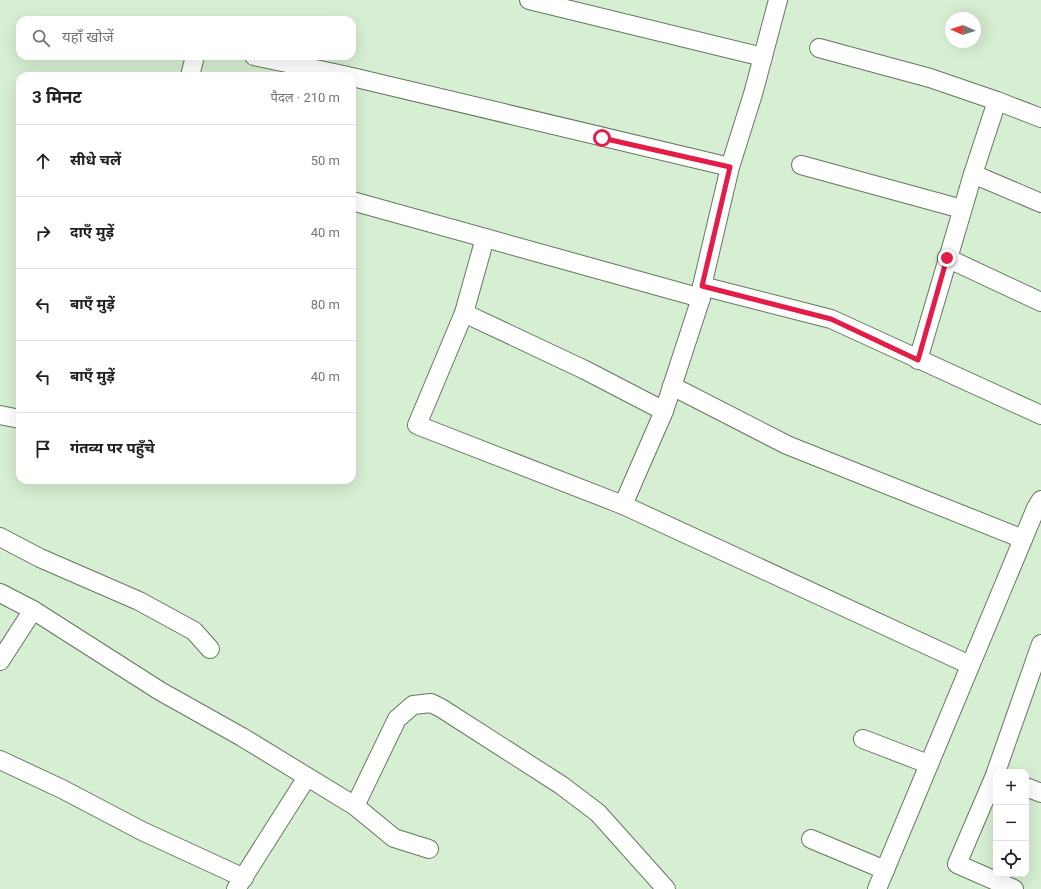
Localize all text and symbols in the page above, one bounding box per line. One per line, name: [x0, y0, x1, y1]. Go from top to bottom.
north arrow: [945, 12, 981, 48]
search box: [16, 16, 356, 60]
icon: search: [30, 27, 52, 49]
text: यहाँ खोजें: [62, 28, 114, 46]
text: 3 मिनट: [32, 87, 82, 107]
text: पैदल · 210 m: [271, 90, 340, 105]
route start: [593, 129, 611, 147]
icon: ahead: [32, 150, 54, 172]
text: सीधे चलें: [70, 151, 121, 169]
text: 50 m: [311, 153, 340, 168]
icon: right: [32, 222, 54, 244]
text: दाएँ मुड़ें: [70, 223, 114, 241]
text: 40 m: [311, 225, 340, 240]
route end: [938, 249, 956, 267]
icon: left: [32, 294, 54, 316]
text: बाएँ मुड़ें: [70, 295, 115, 313]
text: 80 m: [311, 297, 340, 312]
icon: left: [32, 366, 54, 388]
text: बाएँ मुड़ें: [70, 367, 115, 385]
text: 40 m: [311, 369, 340, 384]
icon: arrive: [32, 438, 54, 460]
text: गंतव्य पर पहुँचे: [70, 439, 155, 457]
map controls: [993, 769, 1029, 877]
button: +: [993, 769, 1029, 805]
button: −: [993, 805, 1029, 841]
button: locate: [993, 841, 1029, 877]

